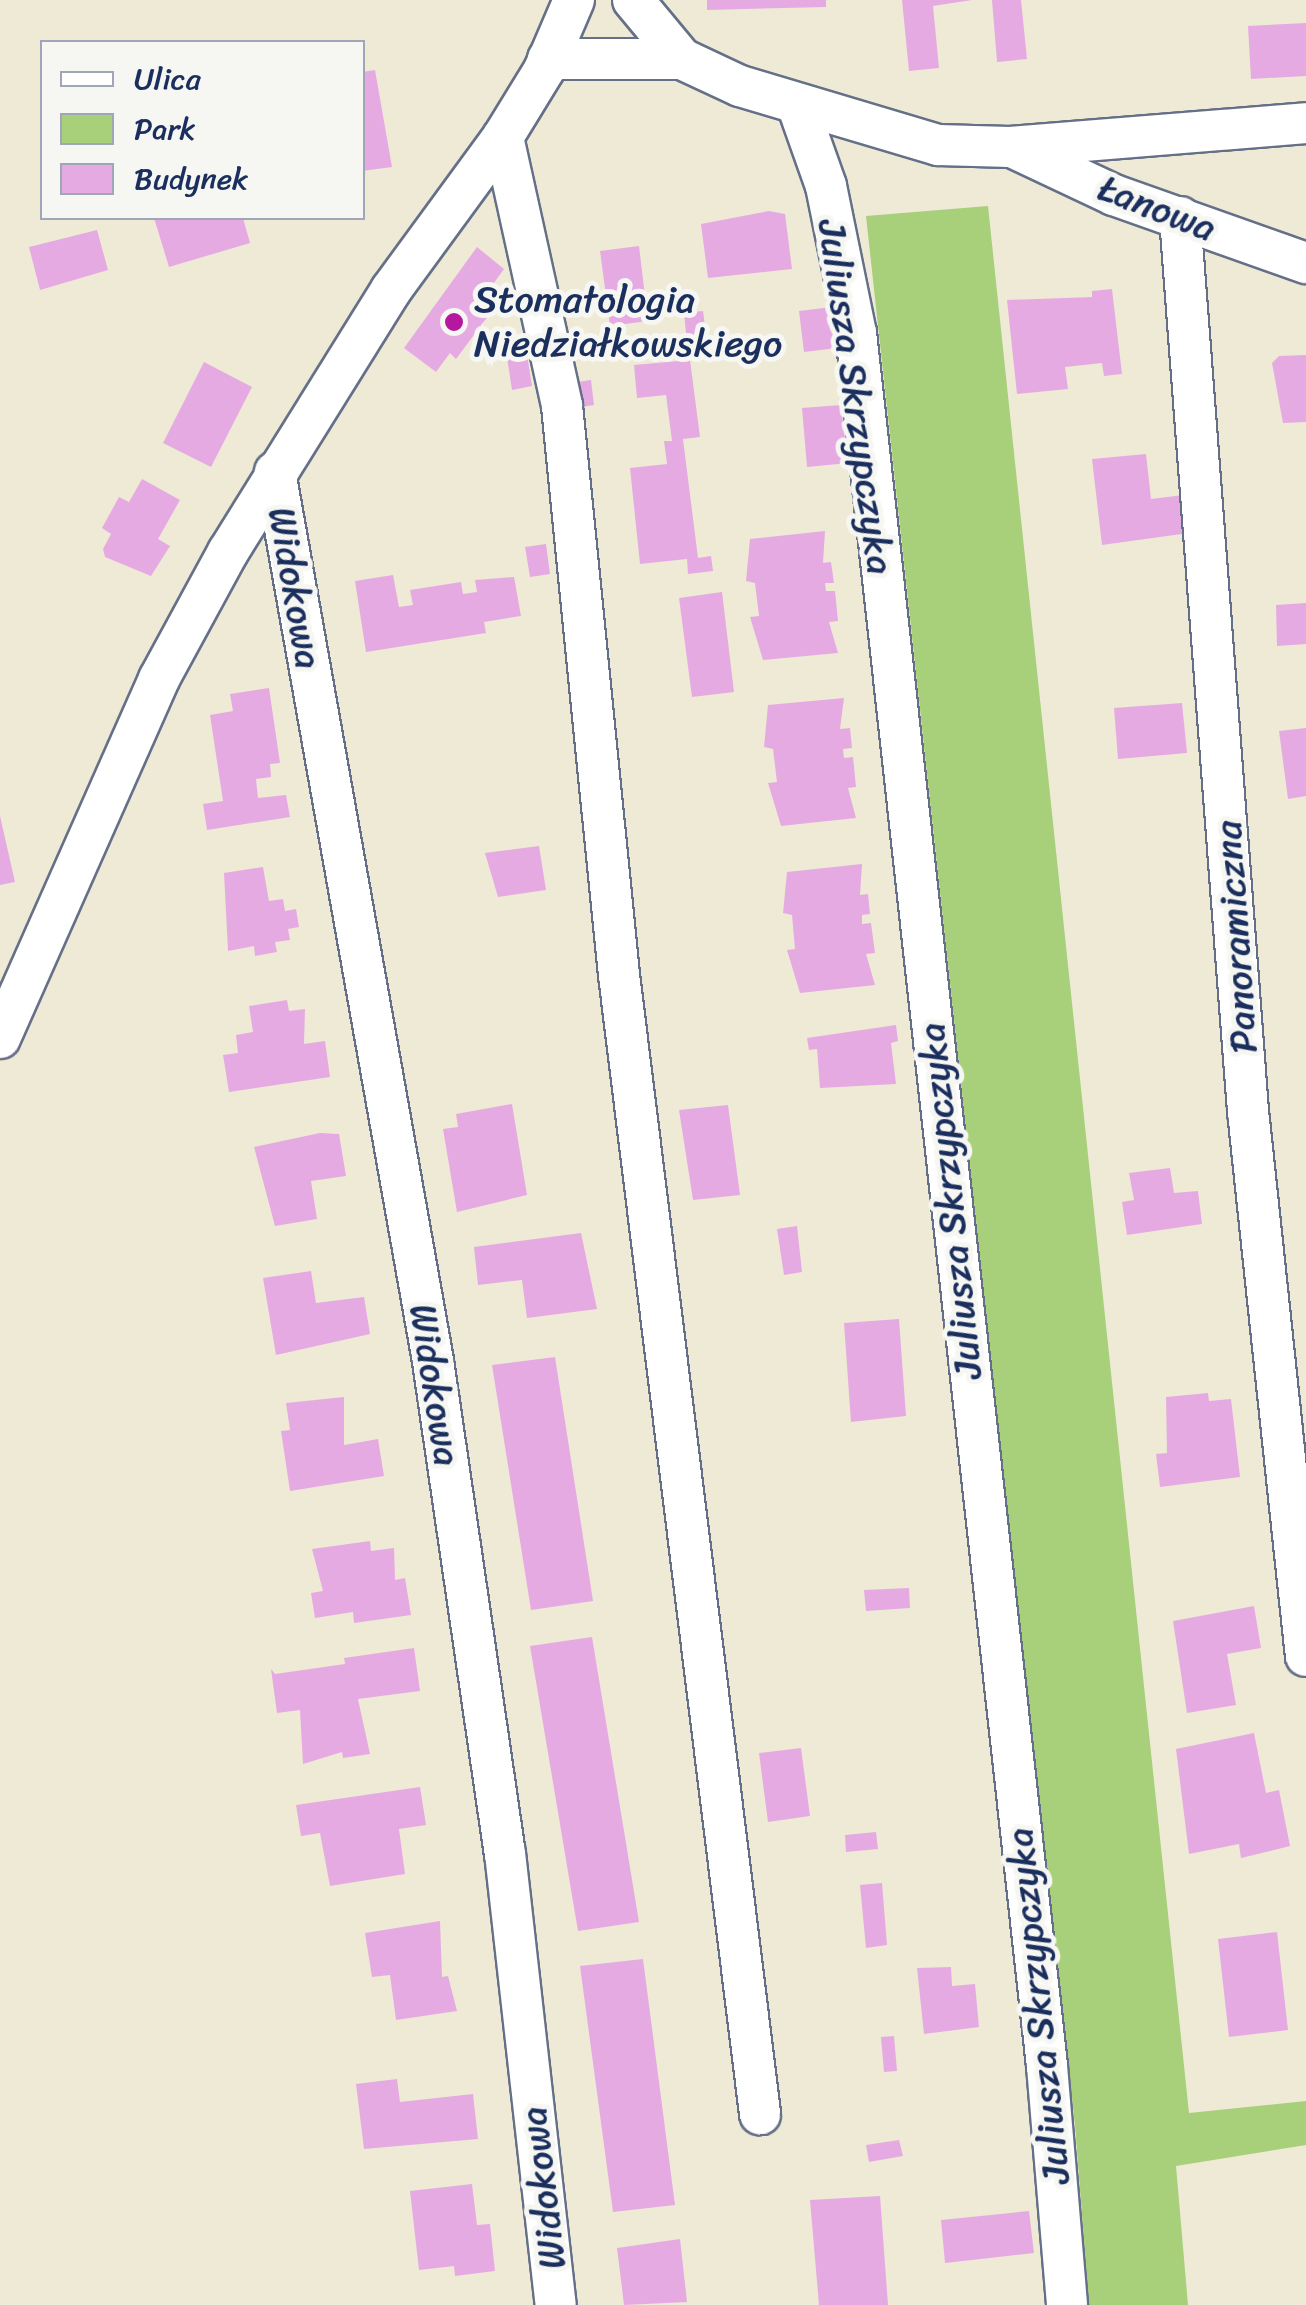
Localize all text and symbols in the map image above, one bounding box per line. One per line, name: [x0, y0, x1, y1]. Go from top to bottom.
legend: [40, 40, 365, 220]
text: Ulica: [134, 52, 201, 106]
text: Park: [134, 102, 196, 156]
text: Budynek: [134, 152, 248, 206]
street label: Łanowa: [1092, 165, 1222, 251]
street label: Juliusza Skrzypczyka: [809, 217, 903, 577]
place label: Stomatologia Niedziałkowskiego: [474, 277, 782, 366]
marker: Stomatologia Niedziałkowskiego: [443, 311, 465, 333]
street label: Widokowa: [258, 504, 332, 672]
street label: Panoramiczna: [1205, 819, 1267, 1055]
street label: Juliusza Skrzypczyka: [909, 1021, 991, 1381]
street label: Widokowa: [400, 1301, 470, 1469]
street label: Juliusza Skrzypczyka: [997, 1826, 1079, 2186]
street label: Widokowa: [510, 2104, 576, 2272]

